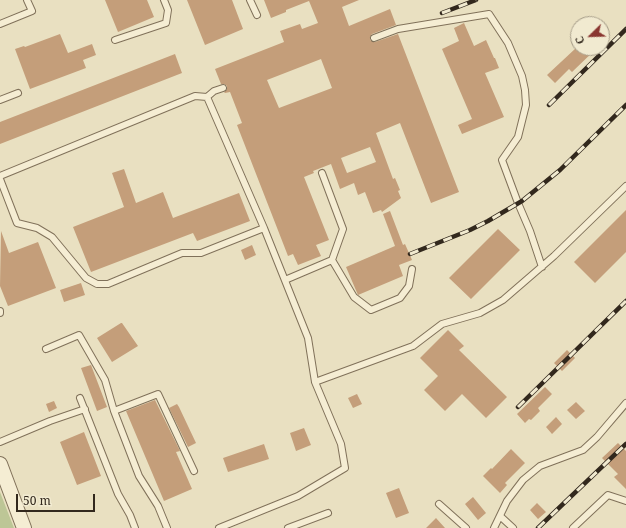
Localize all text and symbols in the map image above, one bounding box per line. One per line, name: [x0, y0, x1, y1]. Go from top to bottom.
north arrow: [570, 16, 610, 56]
text: С: [571, 34, 588, 47]
scale bar: [18, 486, 97, 512]
text: 50 m: [23, 492, 51, 509]

